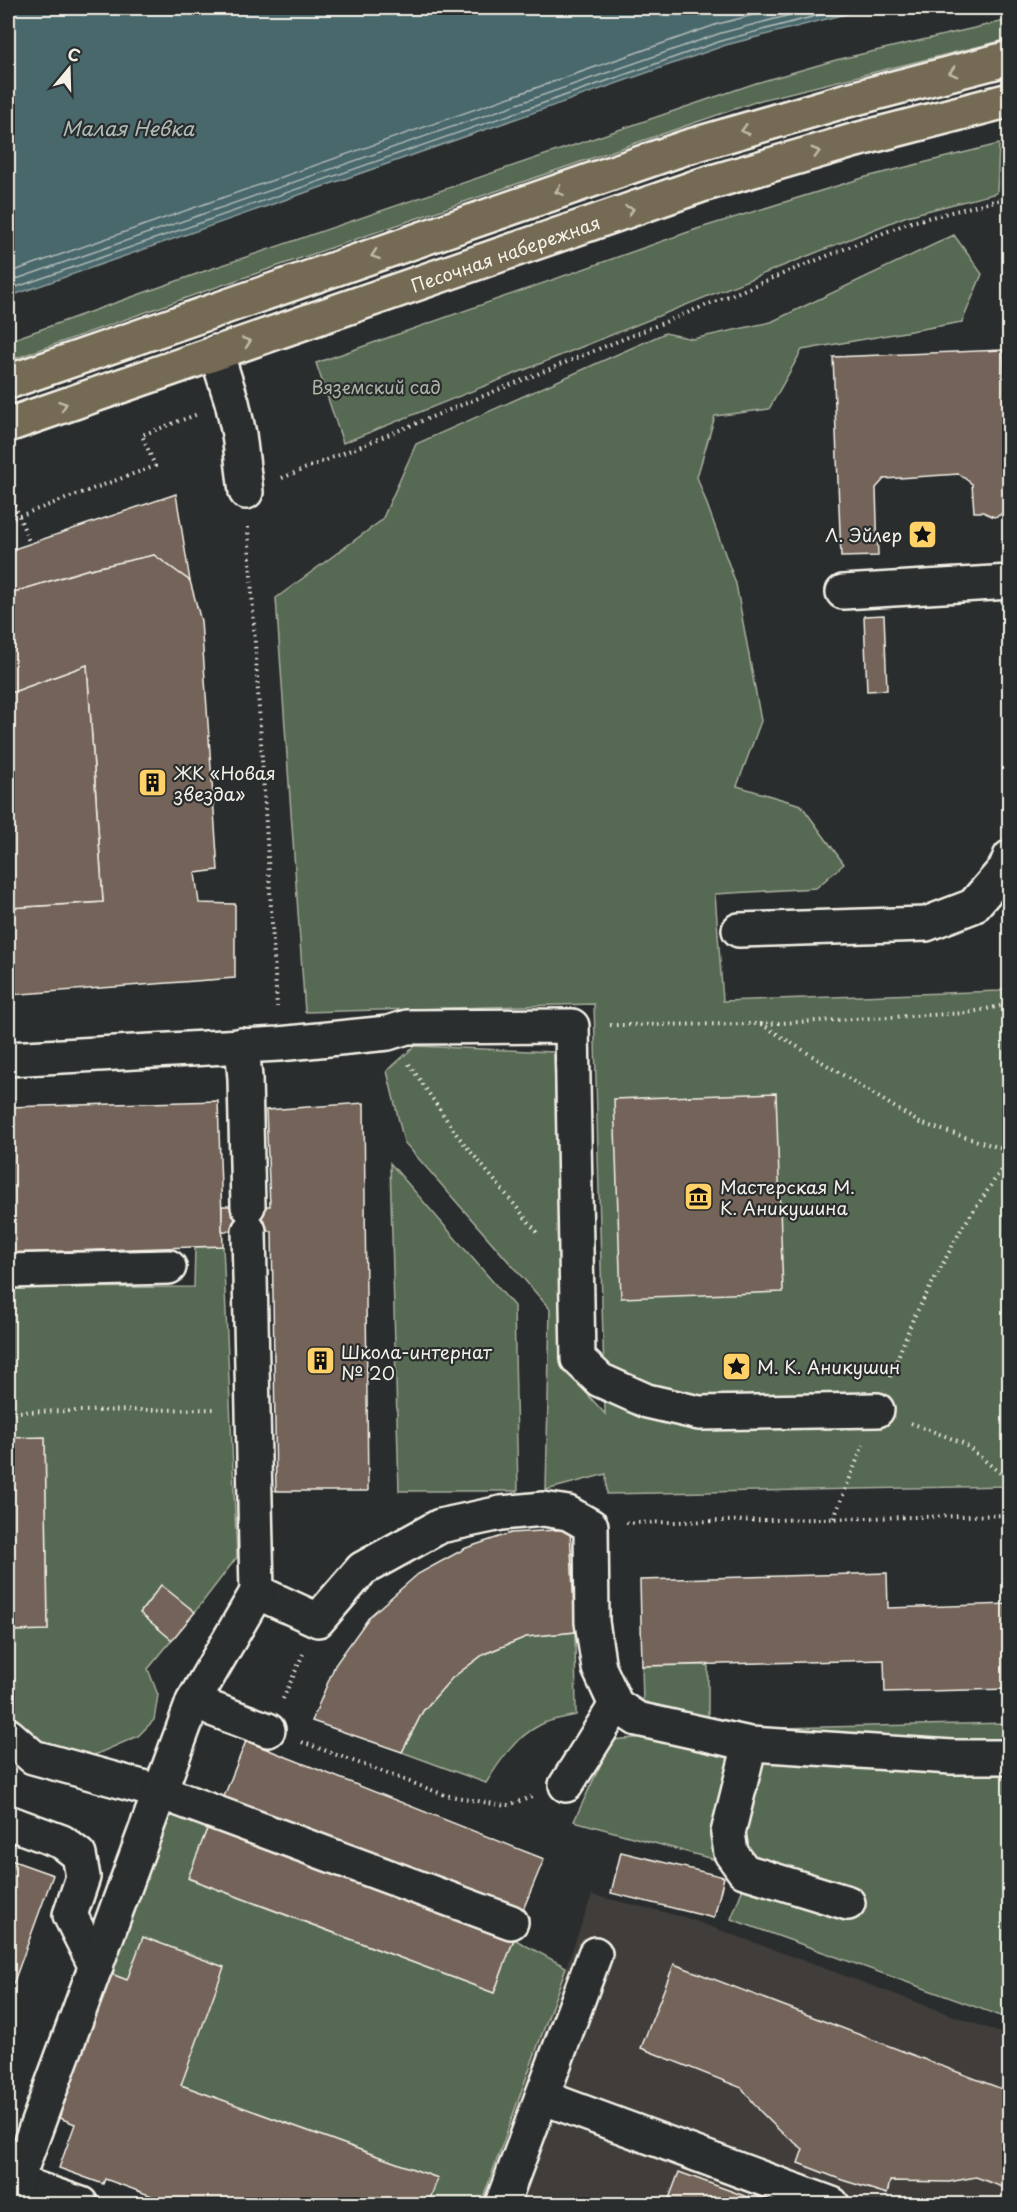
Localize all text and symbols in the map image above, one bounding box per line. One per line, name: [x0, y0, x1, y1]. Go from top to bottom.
north arrow: [39, 39, 99, 99]
text: С: [65, 41, 84, 67]
one-way arrow: [948, 65, 958, 78]
water label: Малая Невка: [62, 113, 195, 143]
one-way arrow: [740, 123, 751, 135]
one-way arrow: [810, 147, 821, 159]
one-way arrow: [555, 184, 565, 196]
one-way arrow: [624, 204, 635, 217]
street label: Песочная набережная: [407, 208, 603, 298]
one-way arrow: [370, 247, 381, 260]
one-way arrow: [241, 336, 252, 349]
park label: Вяземский сад: [311, 373, 441, 400]
one-way arrow: [57, 400, 68, 413]
place icon: Л. Эйлер: [907, 518, 939, 550]
place label: Л. Эйлер: [825, 521, 902, 548]
place label: ЖК «Новая звезда»: [173, 759, 276, 807]
building icon: ЖК «Новая звезда»: [137, 766, 169, 798]
place label: Мастерская М. К. Аникушина: [720, 1173, 855, 1221]
museum icon: Мастерская М. К. Аникушина: [683, 1180, 715, 1212]
place label: Школа-интернат № 20: [341, 1338, 493, 1386]
building icon: Школа-интернат № 20: [304, 1345, 336, 1377]
place icon: М. К. Аникушин: [720, 1350, 752, 1382]
place label: М. К. Аникушин: [757, 1353, 900, 1380]

